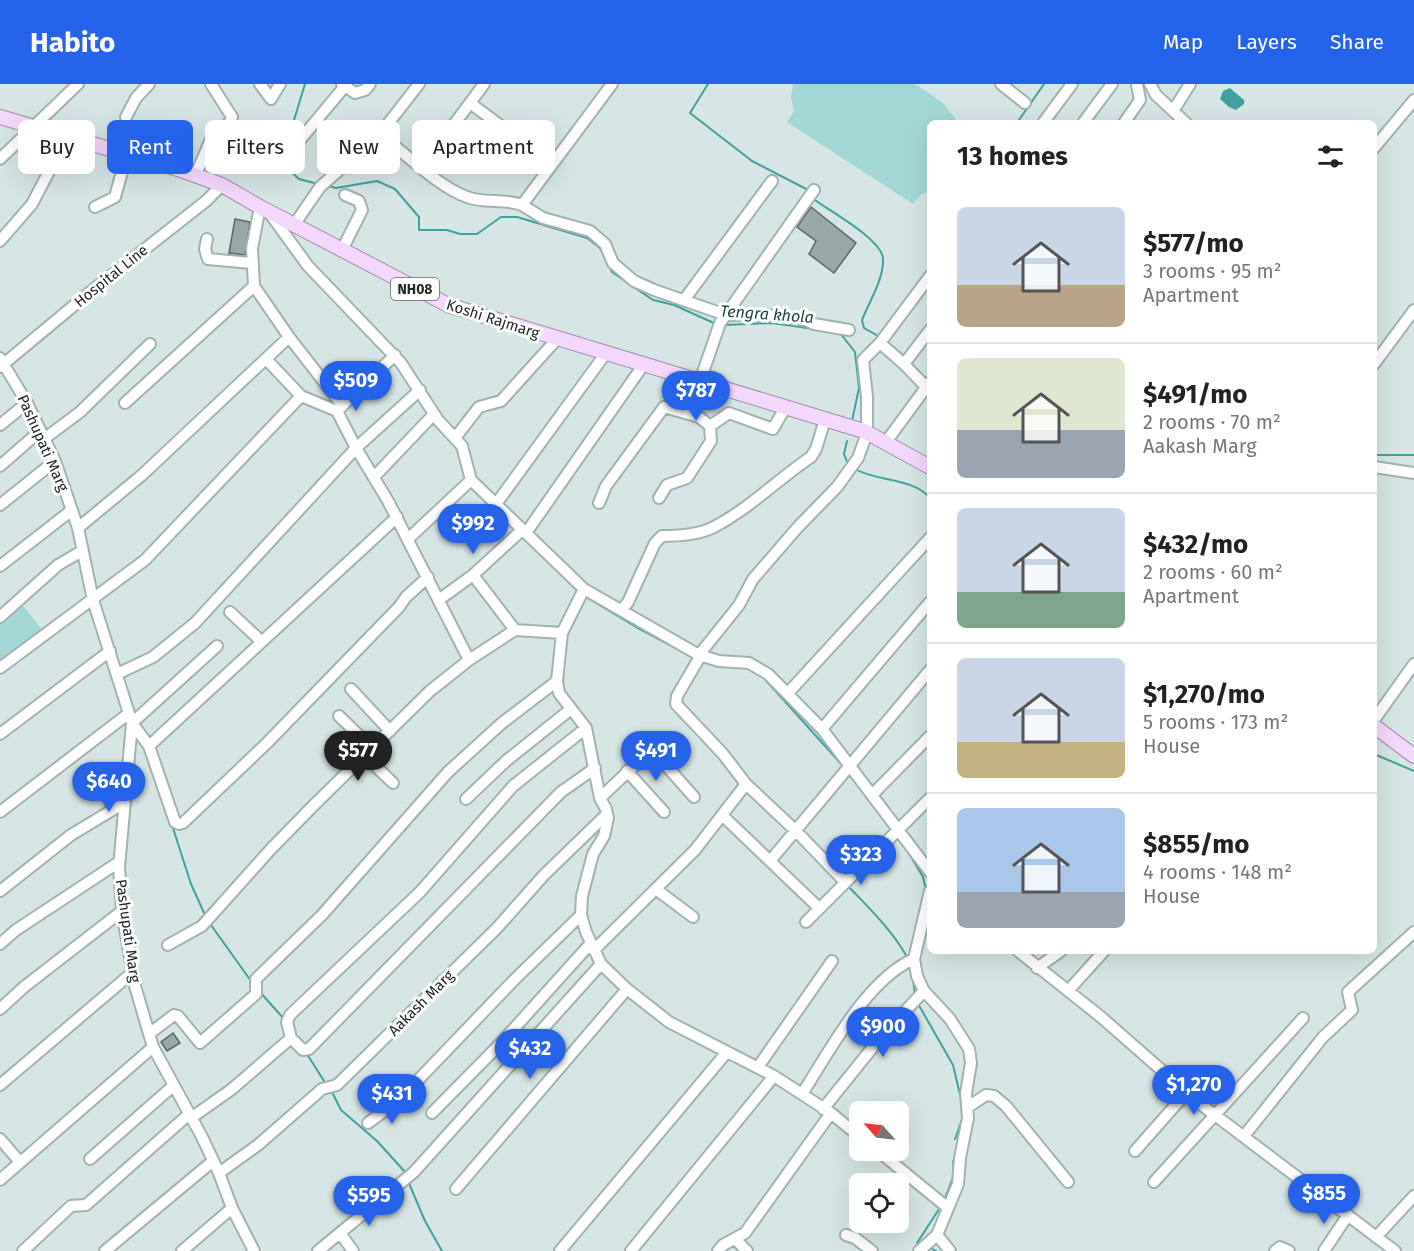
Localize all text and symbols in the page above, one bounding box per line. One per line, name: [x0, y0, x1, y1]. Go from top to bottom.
text: Habito: [30, 26, 115, 59]
text: Map: [1163, 29, 1203, 55]
text: Layers: [1236, 29, 1297, 55]
text: Share: [1330, 29, 1384, 55]
chip: Buy: [18, 120, 95, 174]
chip: Rent: [107, 120, 193, 174]
chip: Filters: [205, 120, 305, 174]
chip: New: [317, 120, 400, 174]
chip: Apartment: [412, 120, 555, 174]
icon: filters: [1314, 140, 1347, 173]
text: 13 homes: [957, 141, 1068, 172]
text: $577/mo: [1143, 228, 1244, 259]
icon: home: [1005, 231, 1077, 303]
street label: Hospital Line: [71, 241, 151, 311]
text: 3 rooms · 95 m²: [1143, 259, 1282, 283]
road number: NH08: [391, 278, 439, 300]
text: Apartment: [1143, 283, 1239, 307]
street label: Koshi Rajmarg: [444, 295, 542, 343]
water label: Tengra khola: [720, 301, 814, 327]
pin: $509: [320, 361, 392, 412]
text: $509: [334, 368, 378, 392]
pin: $787: [660, 371, 732, 422]
text: $787: [676, 378, 716, 402]
text: $491/mo: [1143, 379, 1247, 410]
icon: home: [1005, 382, 1077, 454]
street label: Pashupati Marg: [14, 392, 72, 494]
text: 2 rooms · 70 m²: [1143, 410, 1281, 434]
text: Aakash Marg: [1143, 434, 1257, 458]
pin: $992: [437, 504, 509, 555]
text: $992: [452, 511, 494, 535]
text: $432/mo: [1143, 529, 1248, 560]
icon: home: [1005, 532, 1077, 604]
text: 2 rooms · 60 m²: [1143, 560, 1283, 584]
text: Apartment: [1143, 584, 1239, 608]
text: $1,270/mo: [1143, 679, 1265, 710]
icon: home: [1005, 682, 1077, 754]
text: 5 rooms · 173 m²: [1143, 710, 1288, 734]
pin: $577: [322, 731, 394, 782]
pin: $491: [620, 731, 692, 782]
text: House: [1143, 734, 1200, 758]
text: $577: [338, 738, 378, 762]
text: $491: [635, 738, 677, 762]
pin: $640: [73, 762, 145, 813]
text: $640: [86, 769, 132, 793]
text: $855/mo: [1143, 829, 1250, 860]
icon: home: [1005, 832, 1077, 904]
pin: $323: [825, 835, 897, 886]
text: $323: [840, 842, 882, 866]
text: 4 rooms · 148 m²: [1143, 860, 1292, 884]
street label: Pashupati Marg: [112, 878, 144, 984]
text: House: [1143, 884, 1200, 908]
street label: Aakash Marg: [385, 966, 458, 1039]
pin: $900: [847, 1007, 919, 1058]
text: $900: [860, 1014, 906, 1038]
pin: $432: [494, 1029, 566, 1080]
text: $432: [509, 1036, 551, 1060]
pin: $1,270: [1145, 1065, 1243, 1116]
text: $1,270: [1166, 1072, 1222, 1096]
pin: $431: [356, 1074, 428, 1125]
text: $431: [371, 1081, 413, 1105]
north arrow: [849, 1101, 909, 1161]
map controls: [849, 1101, 909, 1233]
button: locate: [849, 1173, 909, 1233]
pin: $855: [1288, 1174, 1360, 1225]
pin: $595: [333, 1176, 405, 1227]
text: $855: [1302, 1181, 1346, 1205]
text: $595: [347, 1183, 391, 1207]

